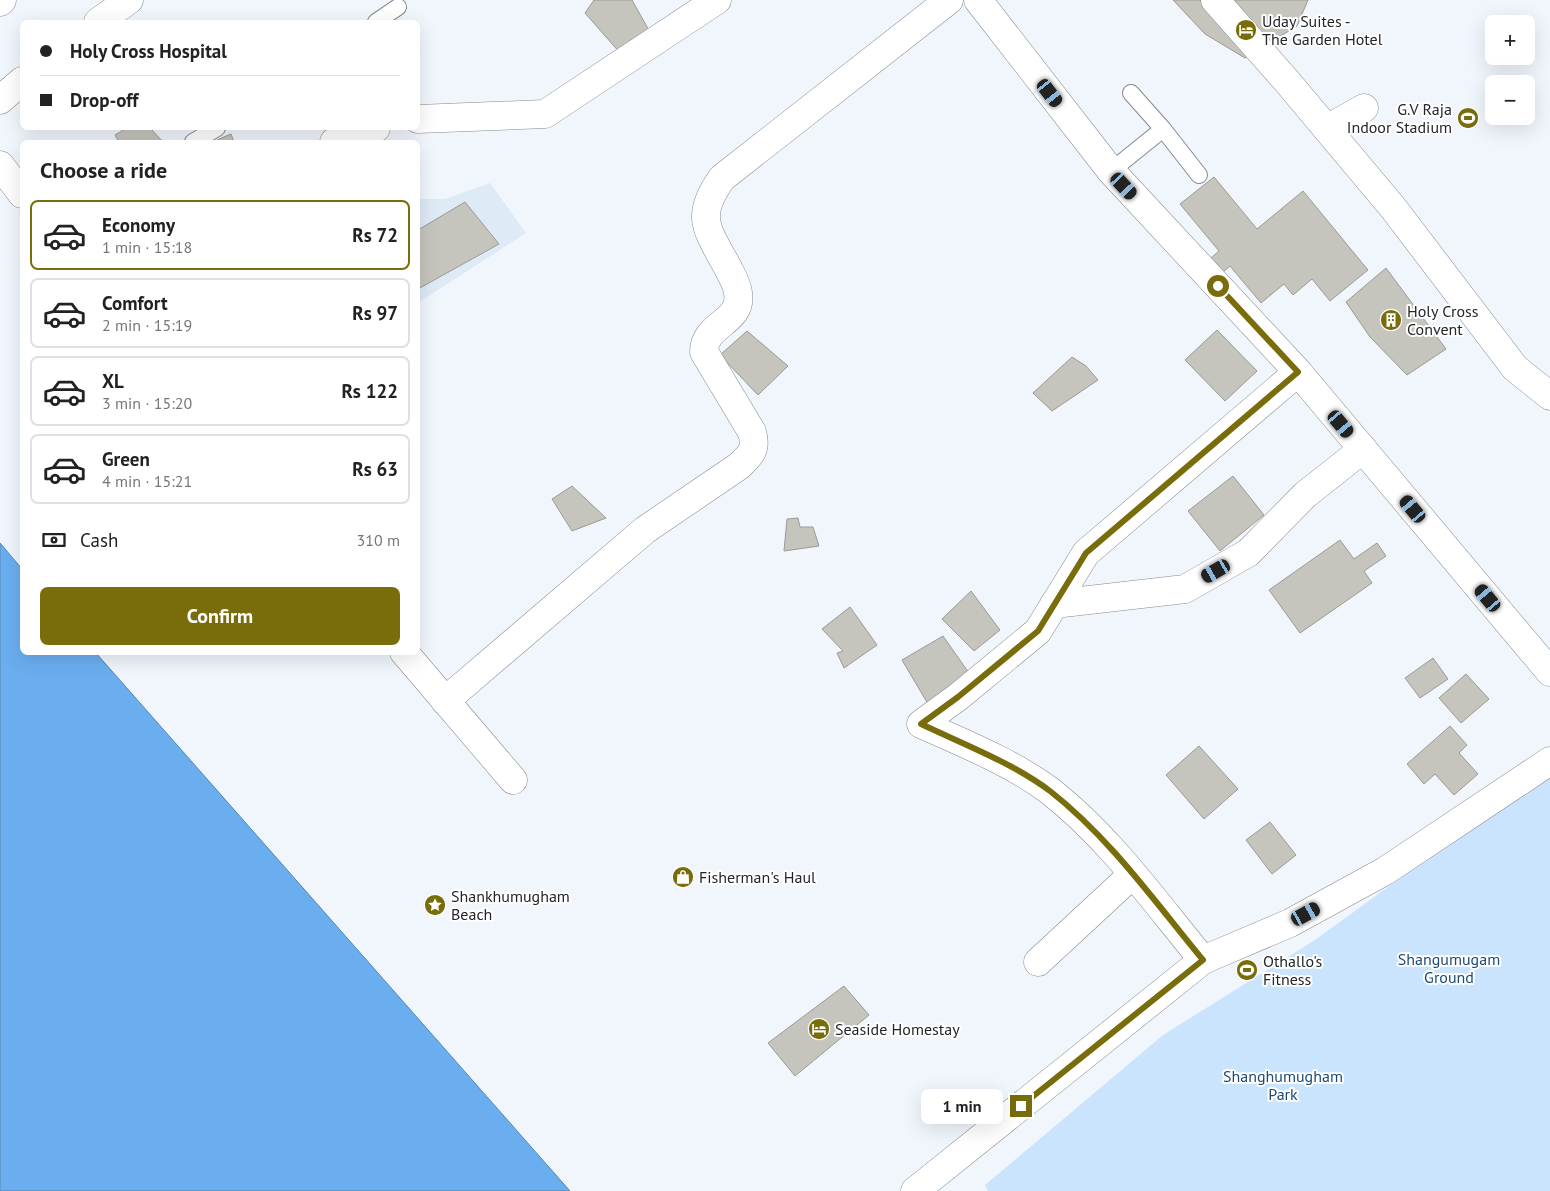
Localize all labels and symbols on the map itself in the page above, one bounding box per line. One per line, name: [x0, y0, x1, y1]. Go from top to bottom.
place label: Uday Suites - The Garden Hotel: [1262, 11, 1383, 49]
hotel icon: Uday Suites - The Garden Hotel: [1234, 18, 1258, 42]
car: [1034, 77, 1065, 109]
place label: G.V Raja Indoor Stadium: [1347, 99, 1452, 137]
sports icon: G.V Raja Indoor Stadium: [1456, 106, 1480, 130]
car: [1108, 170, 1139, 202]
route start: [1207, 275, 1229, 297]
place label: Holy Cross Convent: [1407, 301, 1479, 339]
building icon: Holy Cross Convent: [1379, 308, 1403, 332]
car: [1325, 408, 1356, 440]
car: [1397, 493, 1428, 525]
car: [1199, 557, 1232, 585]
car: [1472, 582, 1503, 614]
shop icon: Fisherman's Haul: [671, 865, 695, 889]
place label: Fisherman's Haul: [699, 867, 816, 887]
place label: Shankhumugham Beach: [451, 886, 570, 924]
place icon: Shankhumugham Beach: [423, 893, 447, 917]
car: [1289, 900, 1322, 928]
park label: Shangumugam Ground: [1398, 949, 1500, 987]
place label: Othallo's Fitness: [1263, 951, 1323, 989]
sports icon: Othallo's Fitness: [1235, 958, 1259, 982]
hotel icon: Seaside Homestay: [807, 1017, 831, 1041]
place label: Seaside Homestay: [835, 1019, 960, 1039]
park label: Shanghumugham Park: [1223, 1066, 1343, 1104]
callout: 1 min: [921, 1088, 1004, 1124]
route end: [1010, 1095, 1032, 1117]

